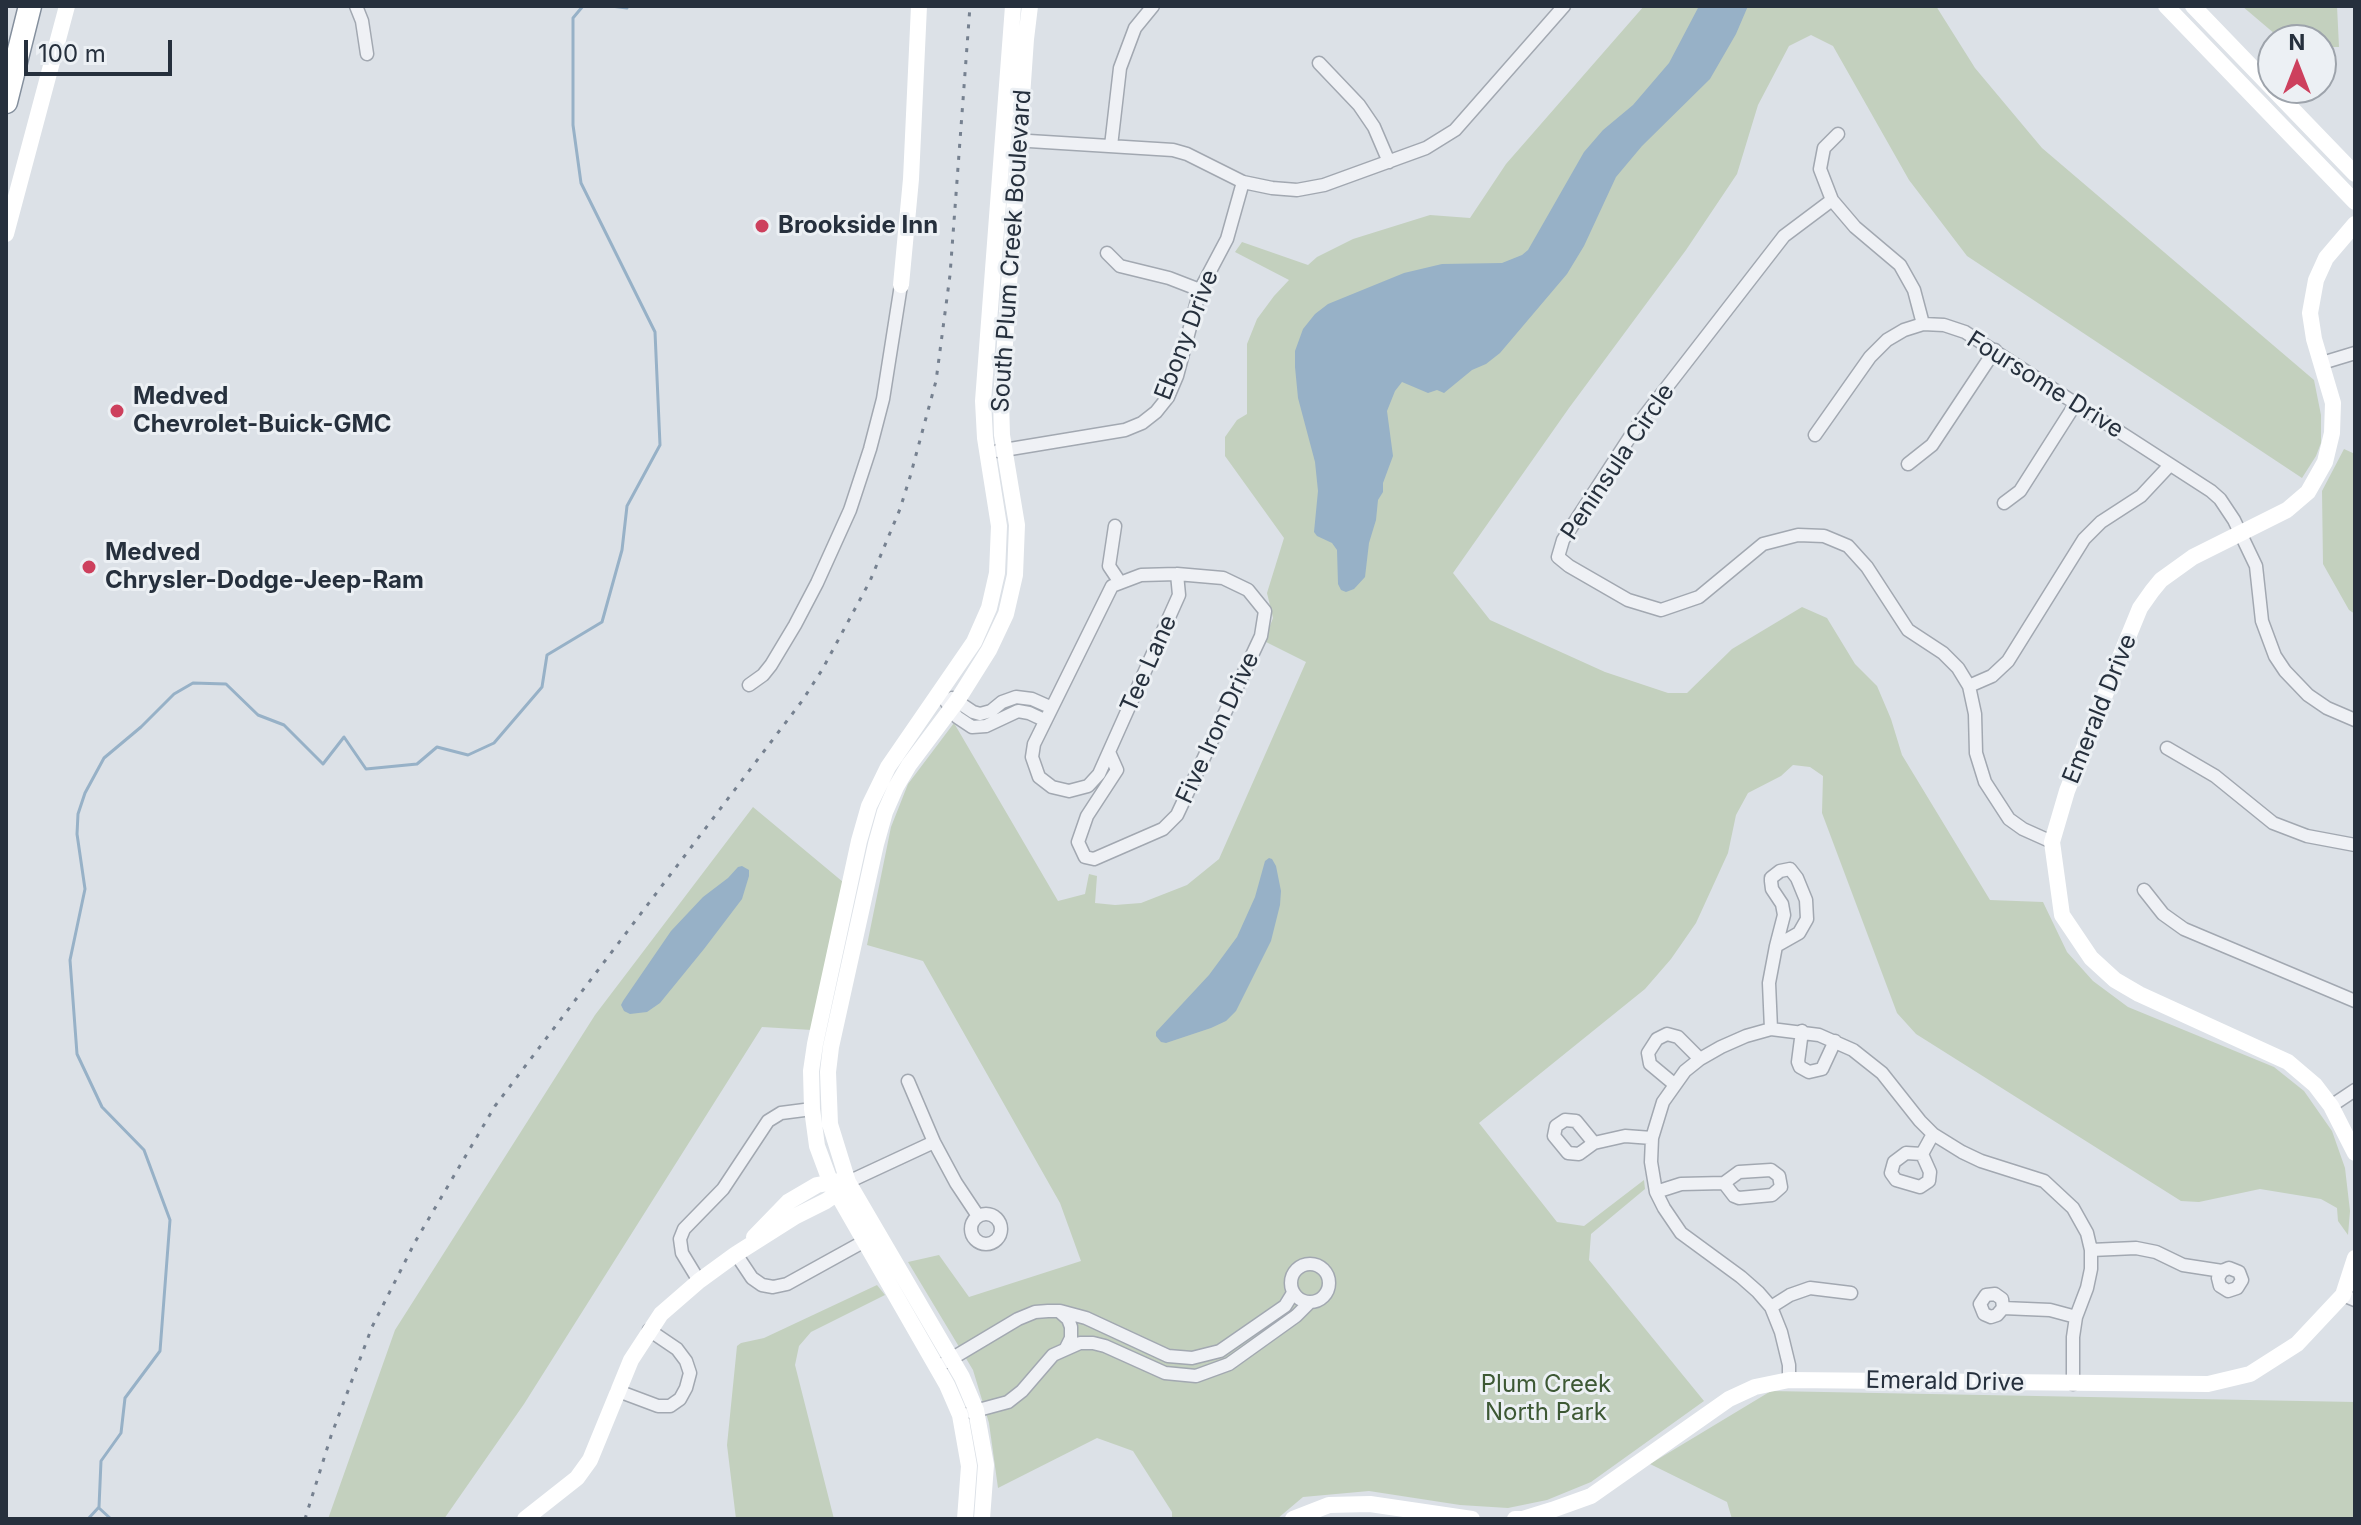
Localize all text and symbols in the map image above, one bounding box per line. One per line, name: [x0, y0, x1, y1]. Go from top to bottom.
scale bar: [28, 24, 176, 74]
north arrow: [2257, 24, 2337, 104]
text: N: [2289, 29, 2305, 55]
text: 100 m: [38, 39, 106, 68]
street label: South Plum Creek Boulevard: [986, 89, 1038, 413]
place label: Brookside Inn: [778, 212, 938, 240]
marker: Brookside Inn: [753, 217, 771, 235]
street label: Ebony Drive: [1149, 266, 1225, 404]
street label: Foursome Drive: [1961, 325, 2129, 445]
street label: Peninsula Circle: [1555, 379, 1681, 545]
place label: Medved Chevrolet-Buick-GMC: [133, 383, 392, 439]
marker: Medved Chevrolet-Buick-GMC: [108, 402, 126, 420]
place label: Medved Chrysler-Dodge-Jeep-Ram: [105, 539, 424, 595]
marker: Medved Chrysler-Dodge-Jeep-Ram: [80, 558, 98, 576]
street label: Tee Lane: [1115, 611, 1183, 717]
street label: Emerald Drive: [2057, 630, 2143, 788]
street label: Five Iron Drive: [1170, 648, 1266, 808]
street label: Emerald Drive: [1865, 1366, 2025, 1398]
park label: Plum Creek North Park: [1481, 1371, 1611, 1427]

